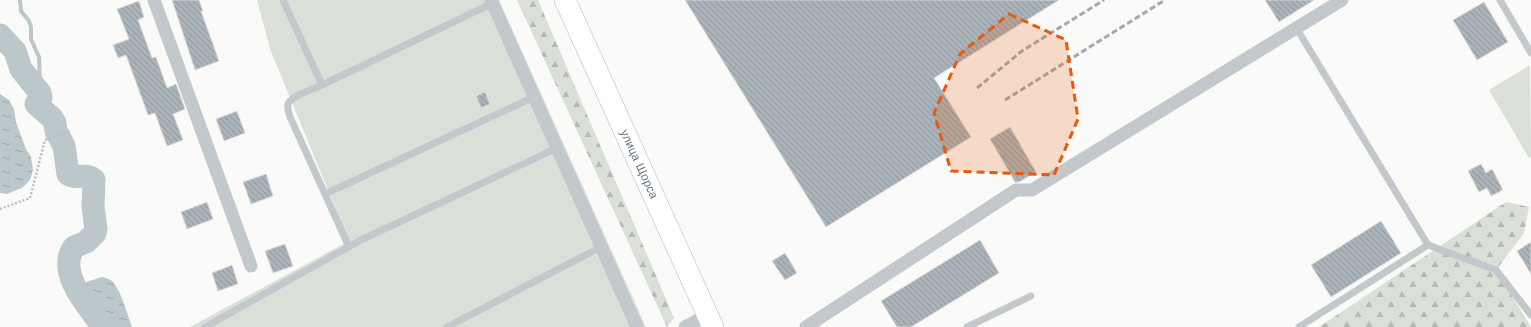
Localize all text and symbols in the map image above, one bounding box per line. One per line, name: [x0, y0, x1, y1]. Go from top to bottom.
street label: улица Щорса: [617, 127, 661, 201]

